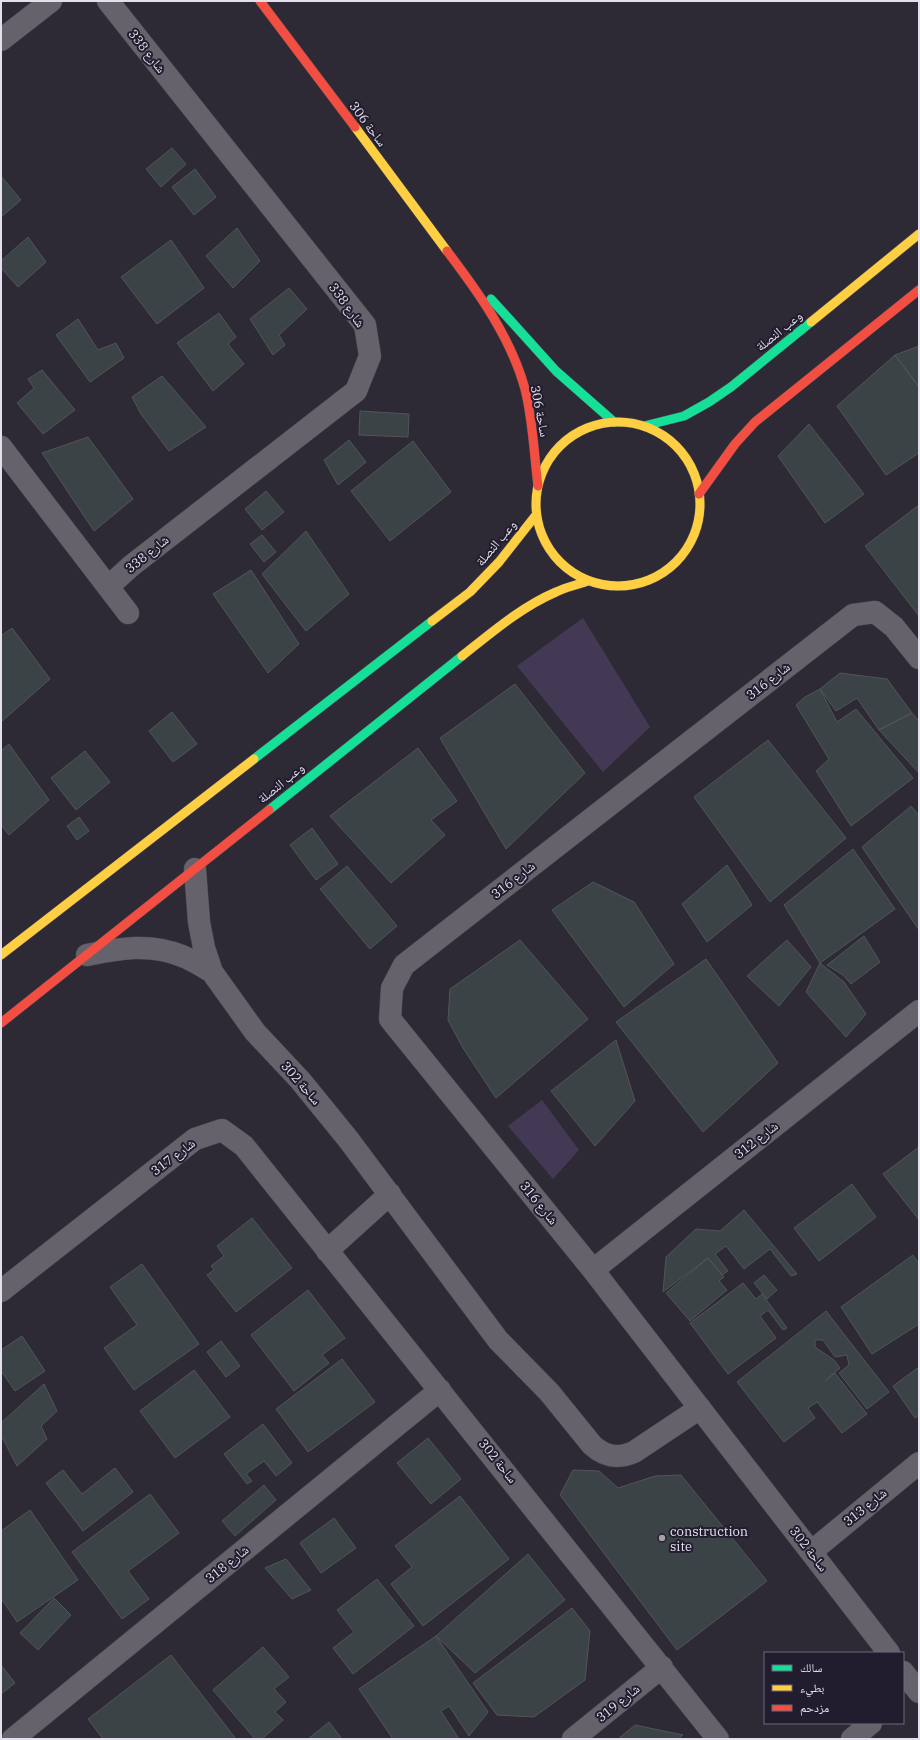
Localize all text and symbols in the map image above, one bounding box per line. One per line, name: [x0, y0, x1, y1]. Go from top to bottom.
street label: شارع 338: [124, 26, 169, 77]
street label: ساحة 306: [345, 98, 391, 150]
street label: شارع 338: [324, 279, 369, 331]
street label: وعب النصلة: [752, 307, 806, 355]
street label: ساحة 306: [527, 384, 553, 438]
street label: وعب النصلة: [472, 516, 520, 570]
street label: شارع 338: [122, 531, 173, 577]
street label: شارع 316: [743, 659, 794, 704]
street label: وعب النصلة: [254, 759, 308, 807]
street label: شارع 316: [488, 858, 539, 903]
street label: ساحة 302: [277, 1058, 325, 1108]
street label: شارع 312: [731, 1118, 782, 1163]
street label: شارع 317: [147, 1135, 199, 1180]
street label: شارع 316: [516, 1178, 562, 1229]
street label: ساحة 302: [475, 1435, 521, 1487]
street label: شارع 313: [840, 1484, 891, 1530]
place label: construction site: [670, 1523, 748, 1555]
street label: ساحة 302: [786, 1523, 832, 1575]
marker: construction site: [657, 1533, 667, 1543]
street label: شارع 318: [202, 1541, 253, 1587]
legend: [764, 1652, 904, 1724]
text: سالك: [800, 1660, 822, 1675]
street label: شارع 319: [593, 1680, 644, 1726]
text: بطيء: [800, 1680, 824, 1698]
text: مزدحم: [800, 1700, 829, 1716]

